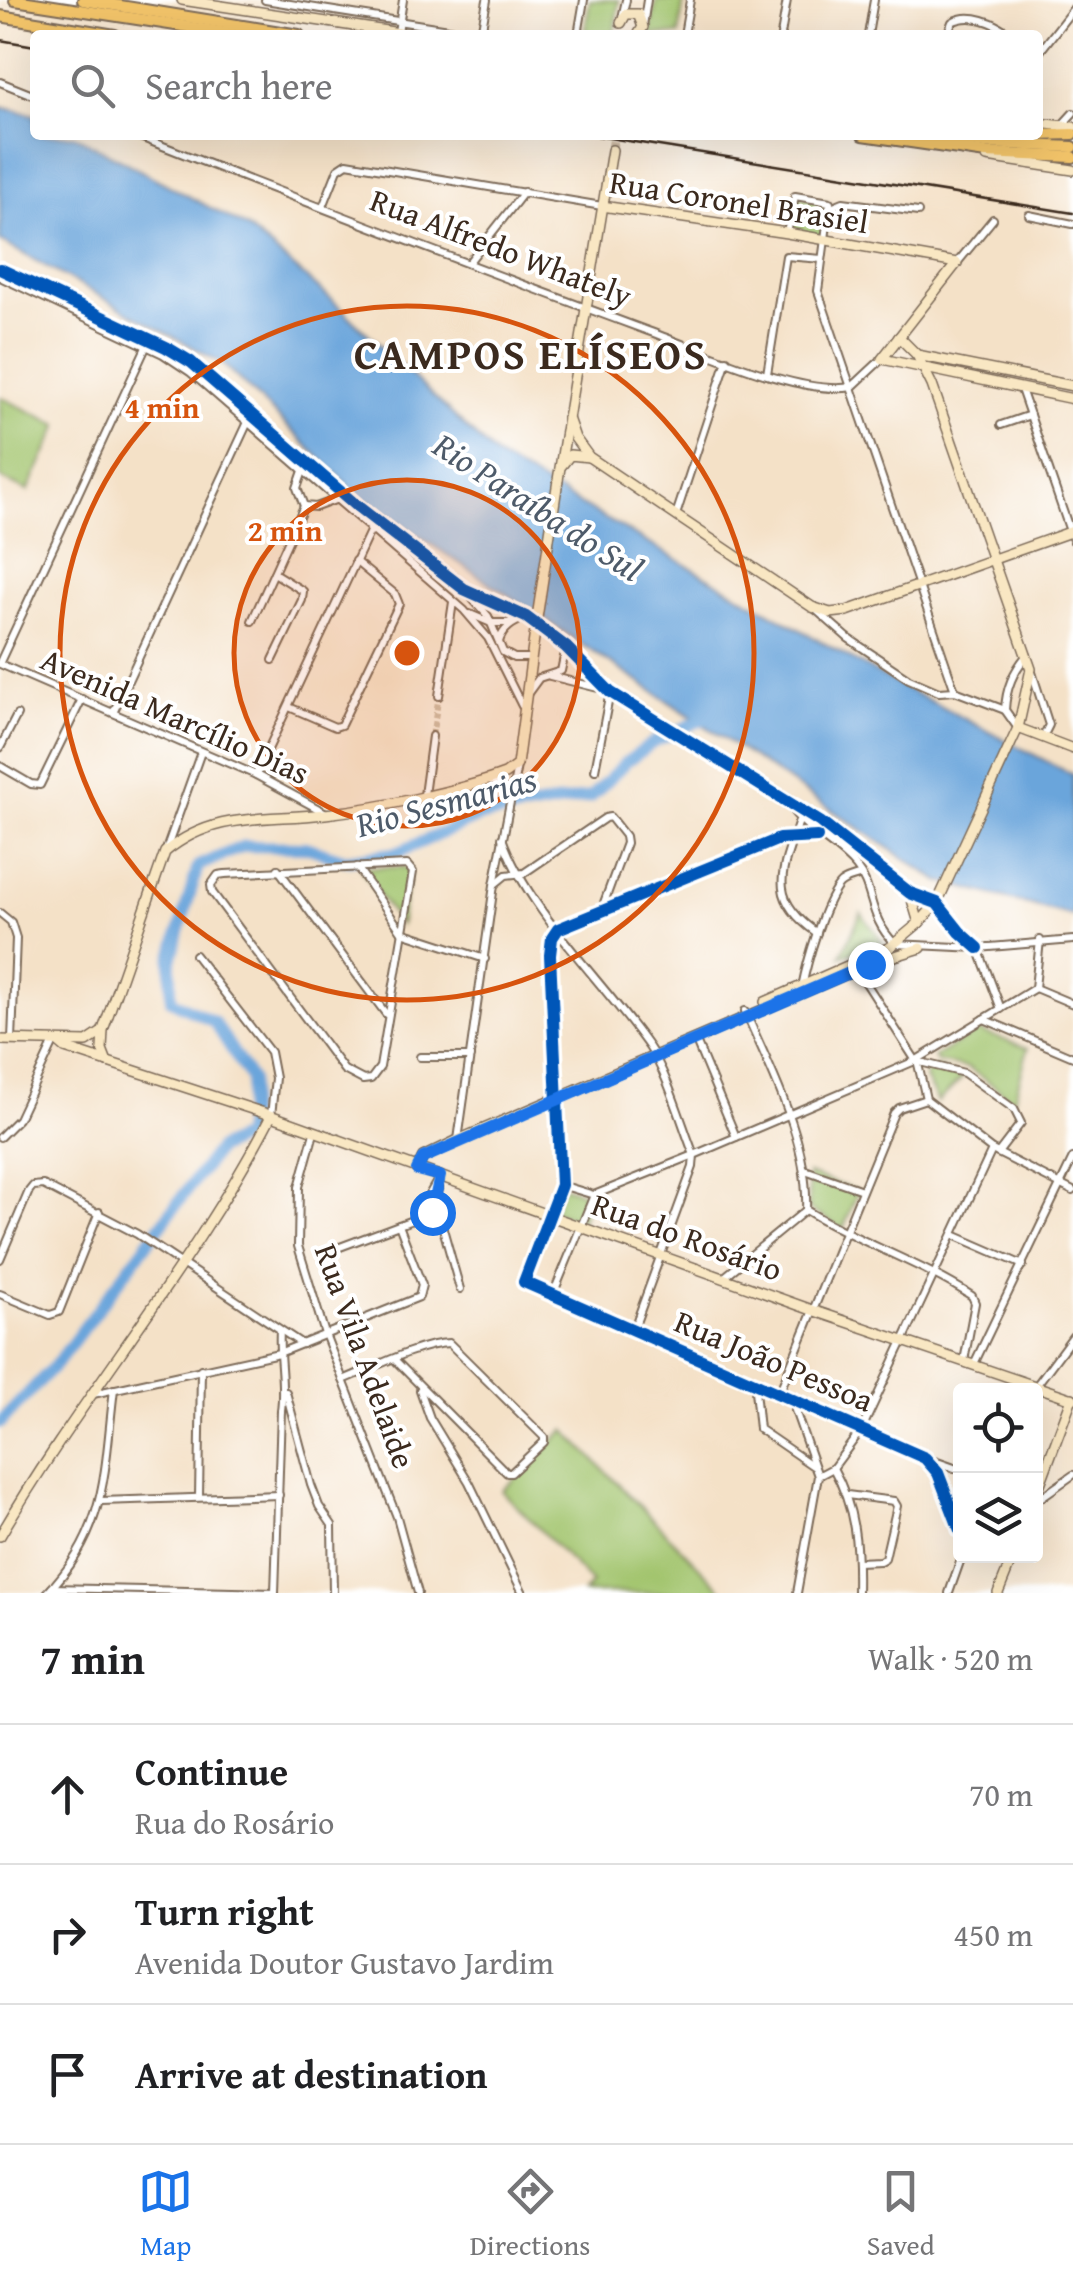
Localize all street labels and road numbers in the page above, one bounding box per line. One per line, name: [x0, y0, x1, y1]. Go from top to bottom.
street label: Rua Coronel Brasiel: [606, 158, 872, 245]
street label: Rua Alfredo Whately: [364, 176, 639, 319]
street label: Avenida Marcílio Dias: [34, 635, 317, 796]
street label: Rua do Rosário: [585, 1180, 789, 1293]
street label: Rua Vila Adelaide: [303, 1237, 428, 1475]
street label: Rua João Pessoa: [667, 1298, 881, 1424]

